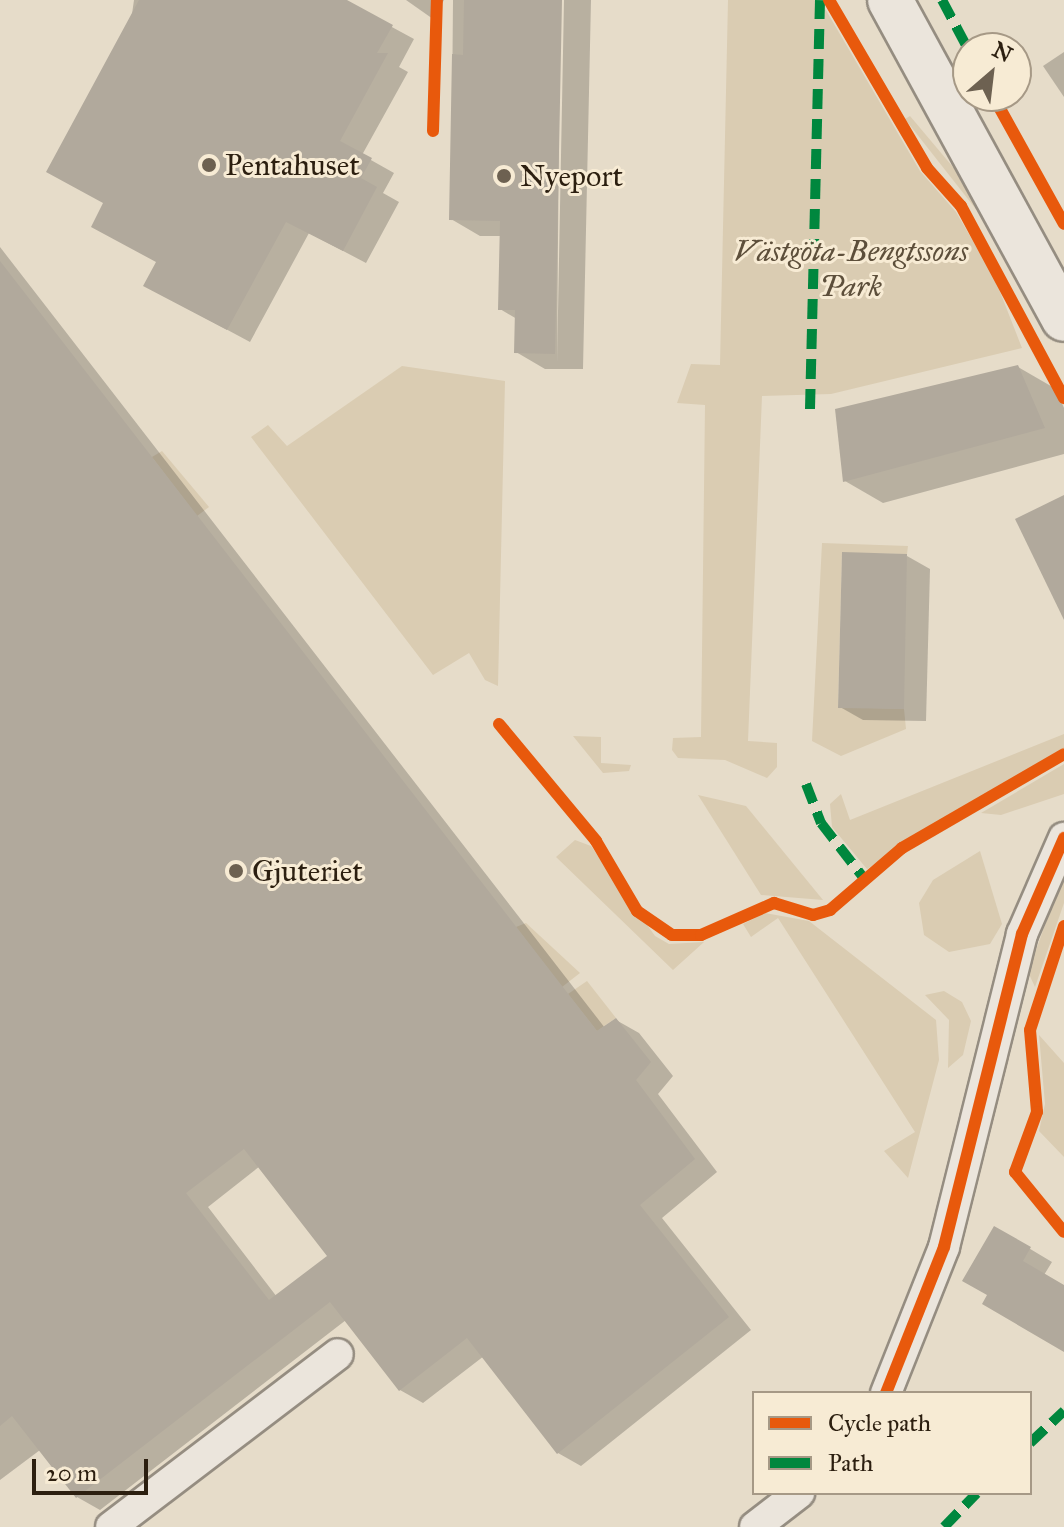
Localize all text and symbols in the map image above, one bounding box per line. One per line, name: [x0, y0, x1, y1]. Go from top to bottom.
north arrow: [952, 32, 1032, 112]
text: N: [988, 36, 1017, 68]
place label: Pentahuset: [225, 147, 360, 183]
marker: Pentahuset: [200, 156, 218, 174]
place label: Nyeport: [520, 158, 623, 194]
marker: Nyeport: [495, 167, 513, 185]
park label: Västgöta-Bengtssons Park: [734, 233, 968, 304]
place label: Gjuteriet: [252, 853, 363, 889]
marker: Gjuteriet: [227, 862, 245, 880]
legend: [752, 1391, 1032, 1495]
text: Cycle path: [828, 1408, 931, 1438]
scale bar: [36, 1443, 152, 1493]
text: Path: [828, 1448, 873, 1478]
text: 20 m: [46, 1458, 97, 1488]

